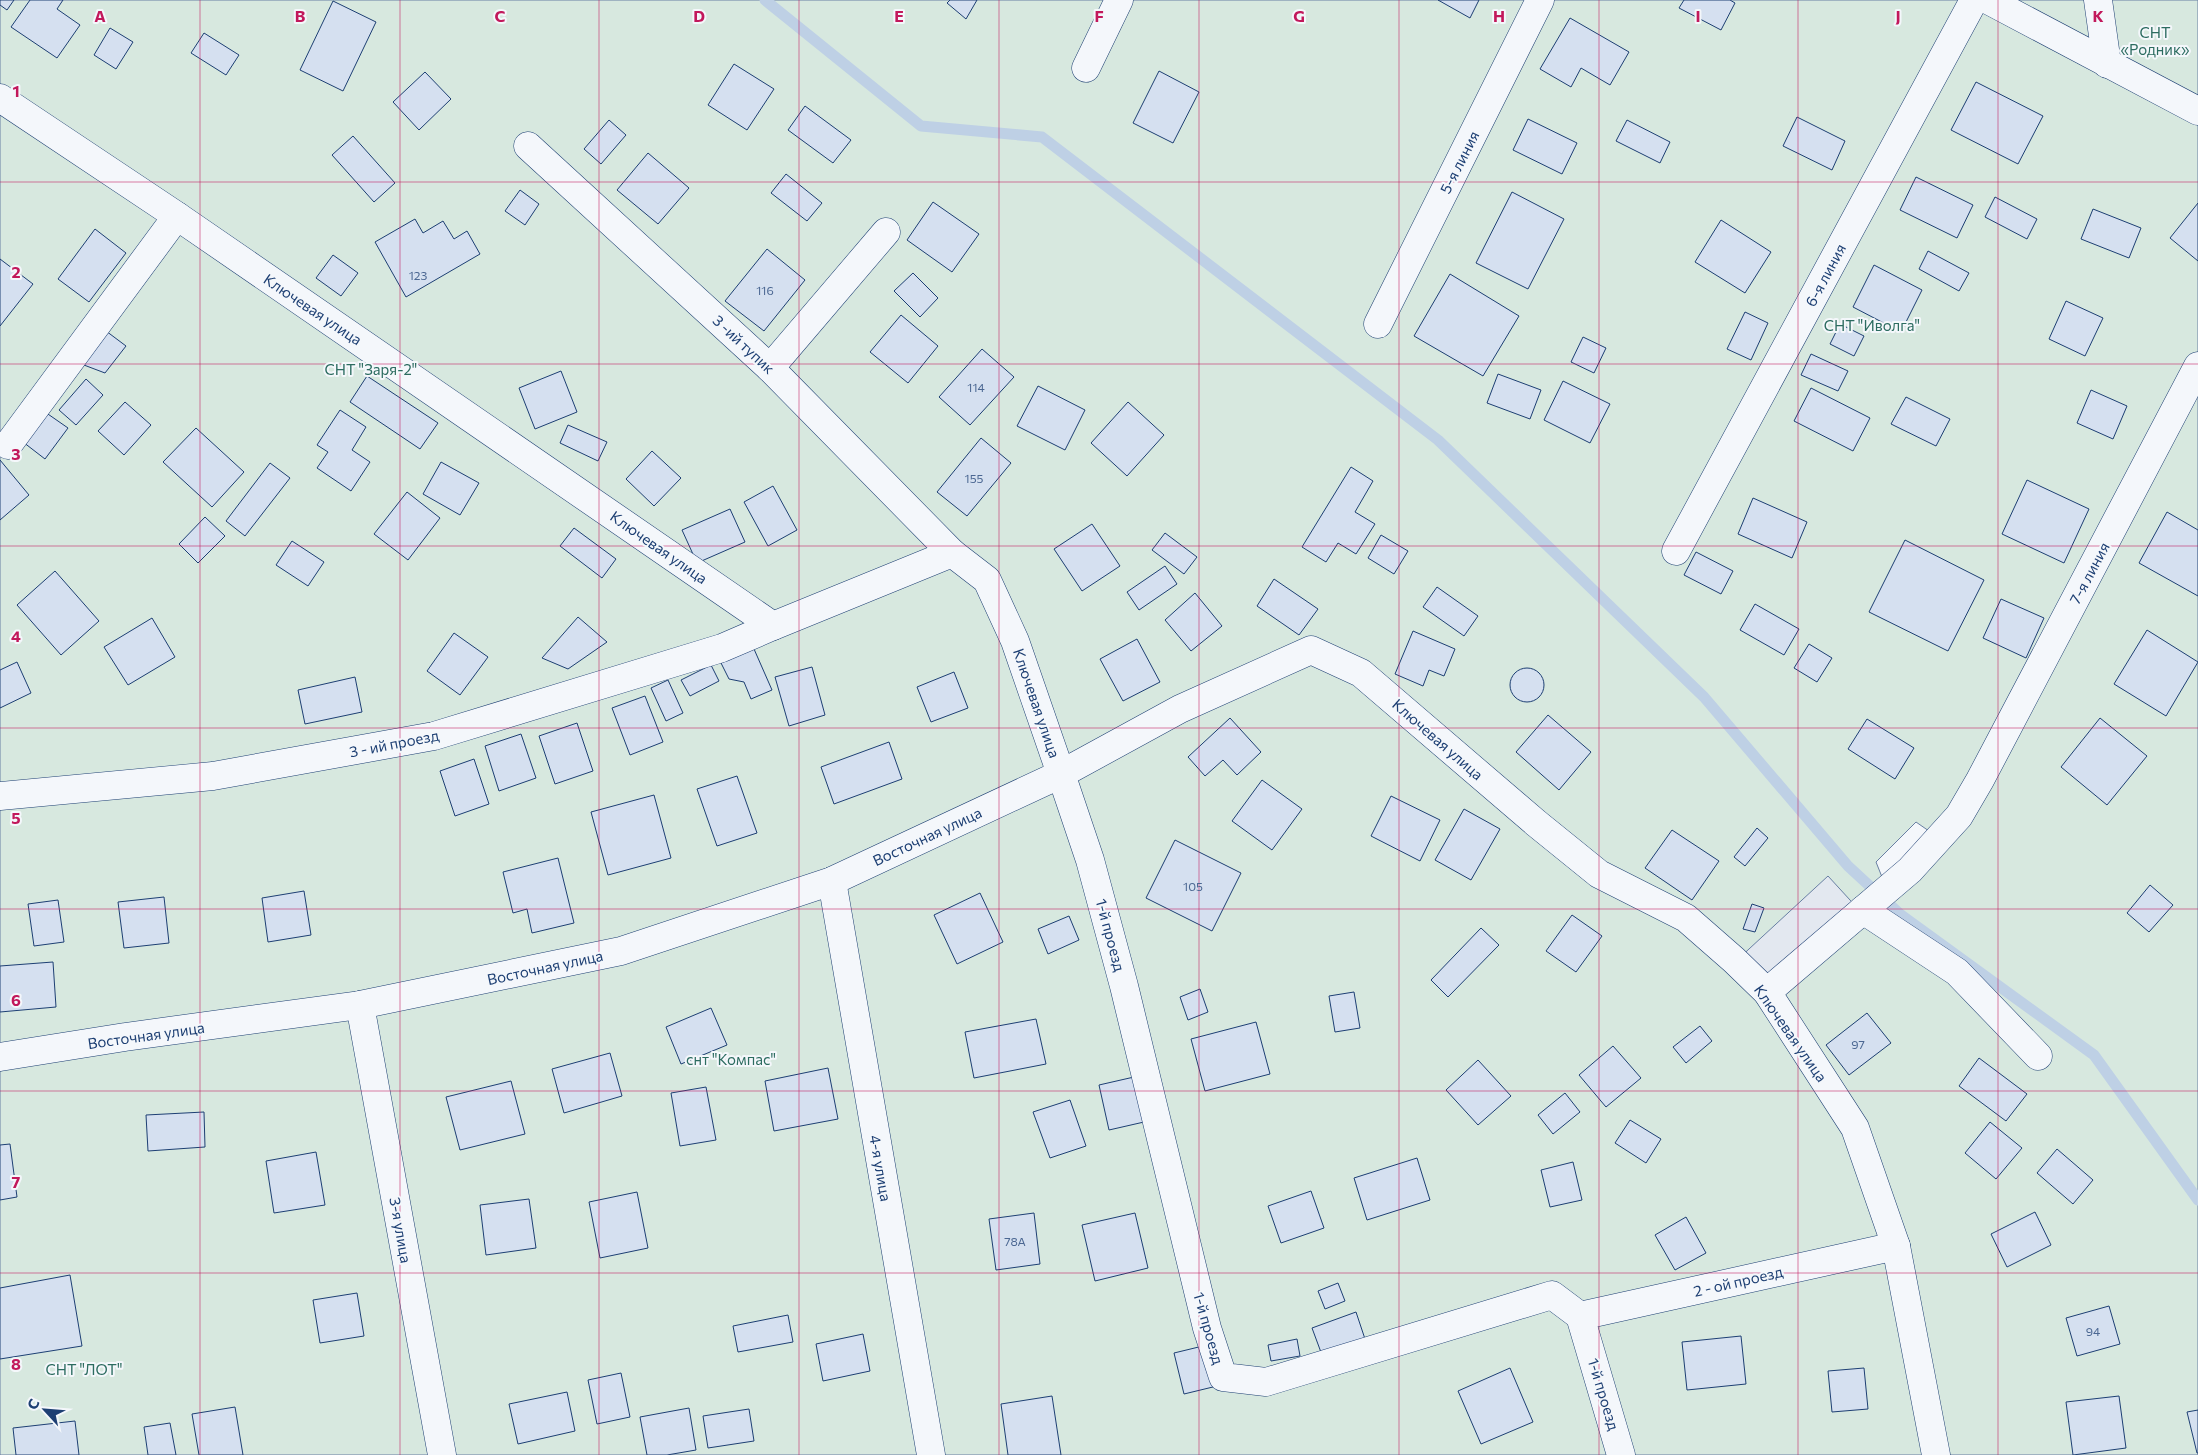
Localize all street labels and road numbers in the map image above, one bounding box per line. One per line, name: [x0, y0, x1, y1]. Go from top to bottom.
street label: 5-я линия: [1436, 128, 1482, 196]
street label: 6-я линия: [1801, 241, 1849, 309]
street label: Ключевая улица: [261, 270, 365, 348]
street label: 3 -ий тупик: [709, 311, 779, 377]
street label: Ключевая улица: [607, 507, 711, 587]
street label: 7-я линия: [2065, 539, 2113, 607]
street label: Ключевая улица: [1010, 646, 1064, 760]
street label: Ключевая улица: [1389, 695, 1487, 783]
street label: 3 - ий проезд: [348, 725, 441, 761]
street label: Восточная улица: [870, 803, 984, 869]
street label: 1-й проезд: [1093, 897, 1129, 973]
street label: Восточная улица: [485, 946, 605, 988]
street label: Ключевая улица: [1751, 981, 1831, 1085]
street label: Восточная улица: [86, 1018, 206, 1052]
street label: 4-я улица: [866, 1133, 896, 1203]
street label: 3-я улица: [386, 1196, 416, 1264]
street label: 2 - ой проезд: [1692, 1262, 1785, 1300]
street label: 1-й проезд: [1190, 1290, 1228, 1366]
street label: 1-й проезд: [1585, 1356, 1624, 1432]

